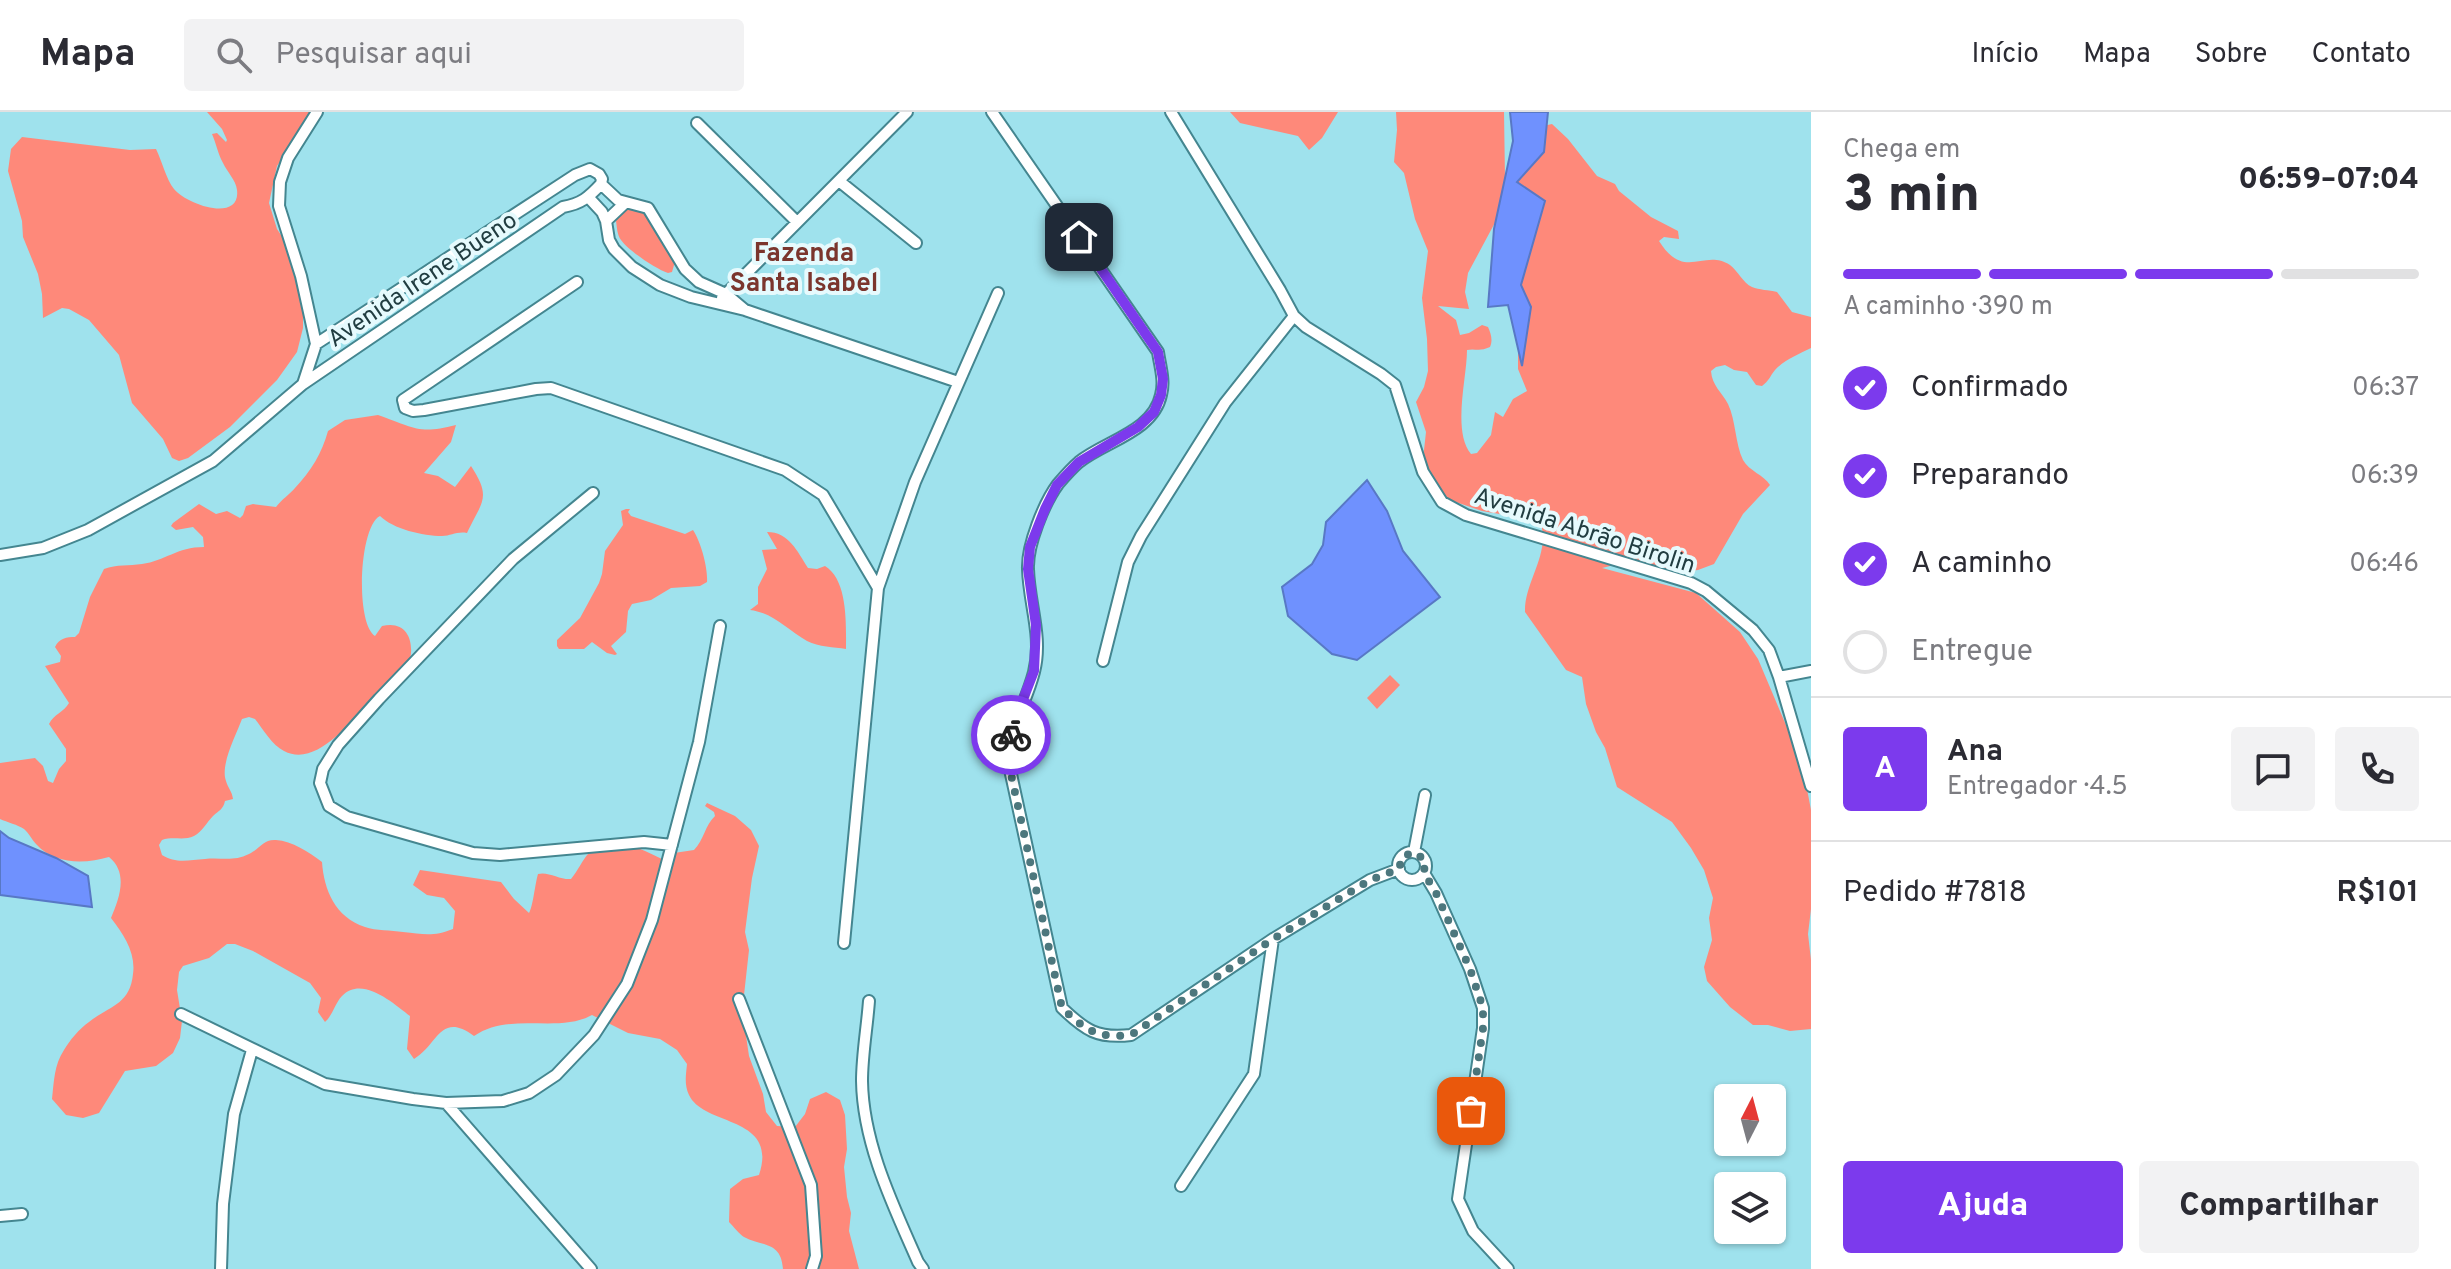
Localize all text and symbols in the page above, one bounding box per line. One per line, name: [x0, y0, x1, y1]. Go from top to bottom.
search box: [184, 19, 744, 91]
text: Mapa: [40, 31, 136, 80]
icon: search: [212, 33, 256, 77]
text: Pesquisar aqui: [276, 37, 472, 74]
text: Início: [1971, 37, 2039, 73]
text: Mapa: [2083, 37, 2151, 73]
text: Sobre: [2195, 37, 2267, 73]
text: Contato: [2311, 37, 2411, 73]
text: Chega em: [1843, 134, 1960, 167]
text: 06:59–07:04: [2238, 162, 2419, 199]
text: 3 min: [1843, 164, 1980, 230]
pin: [1045, 203, 1113, 271]
street label: Avenida Irene Bueno: [323, 206, 524, 355]
icon: home: [1057, 215, 1101, 259]
district label: Fazenda Santa Isabel: [730, 238, 878, 301]
text: A caminho · 390 m: [1843, 291, 2053, 324]
icon: check: [1843, 366, 1887, 410]
text: Confirmado: [1911, 370, 2069, 407]
text: 06:37: [2352, 372, 2419, 405]
icon: check: [1843, 454, 1887, 498]
text: Preparando: [1911, 458, 2069, 495]
text: 06:39: [2350, 460, 2419, 493]
street label: Avenida Abrão Birolin: [1470, 482, 1699, 582]
icon: check: [1843, 542, 1887, 586]
text: A caminho: [1911, 546, 2052, 583]
text: 06:46: [2349, 548, 2419, 581]
text: Entregue: [1911, 634, 2033, 671]
courier: [971, 695, 1051, 775]
icon: bike: [989, 713, 1033, 757]
button: chat: [2231, 727, 2315, 811]
button: phone: [2335, 727, 2419, 811]
text: Ana: [1947, 734, 2003, 771]
text: A: [1874, 751, 1896, 788]
text: Entregador · 4.5: [1947, 771, 2128, 804]
text: Pedido #7818: [1843, 875, 2027, 912]
text: R$101: [2336, 875, 2419, 912]
pin: [1437, 1077, 1505, 1145]
north arrow: [1714, 1084, 1786, 1156]
map controls: [1714, 1084, 1786, 1244]
icon: bag: [1449, 1089, 1493, 1133]
button: Ajuda: [1843, 1161, 2123, 1253]
button: Compartilhar: [2139, 1161, 2419, 1253]
button: layers: [1714, 1172, 1786, 1244]

